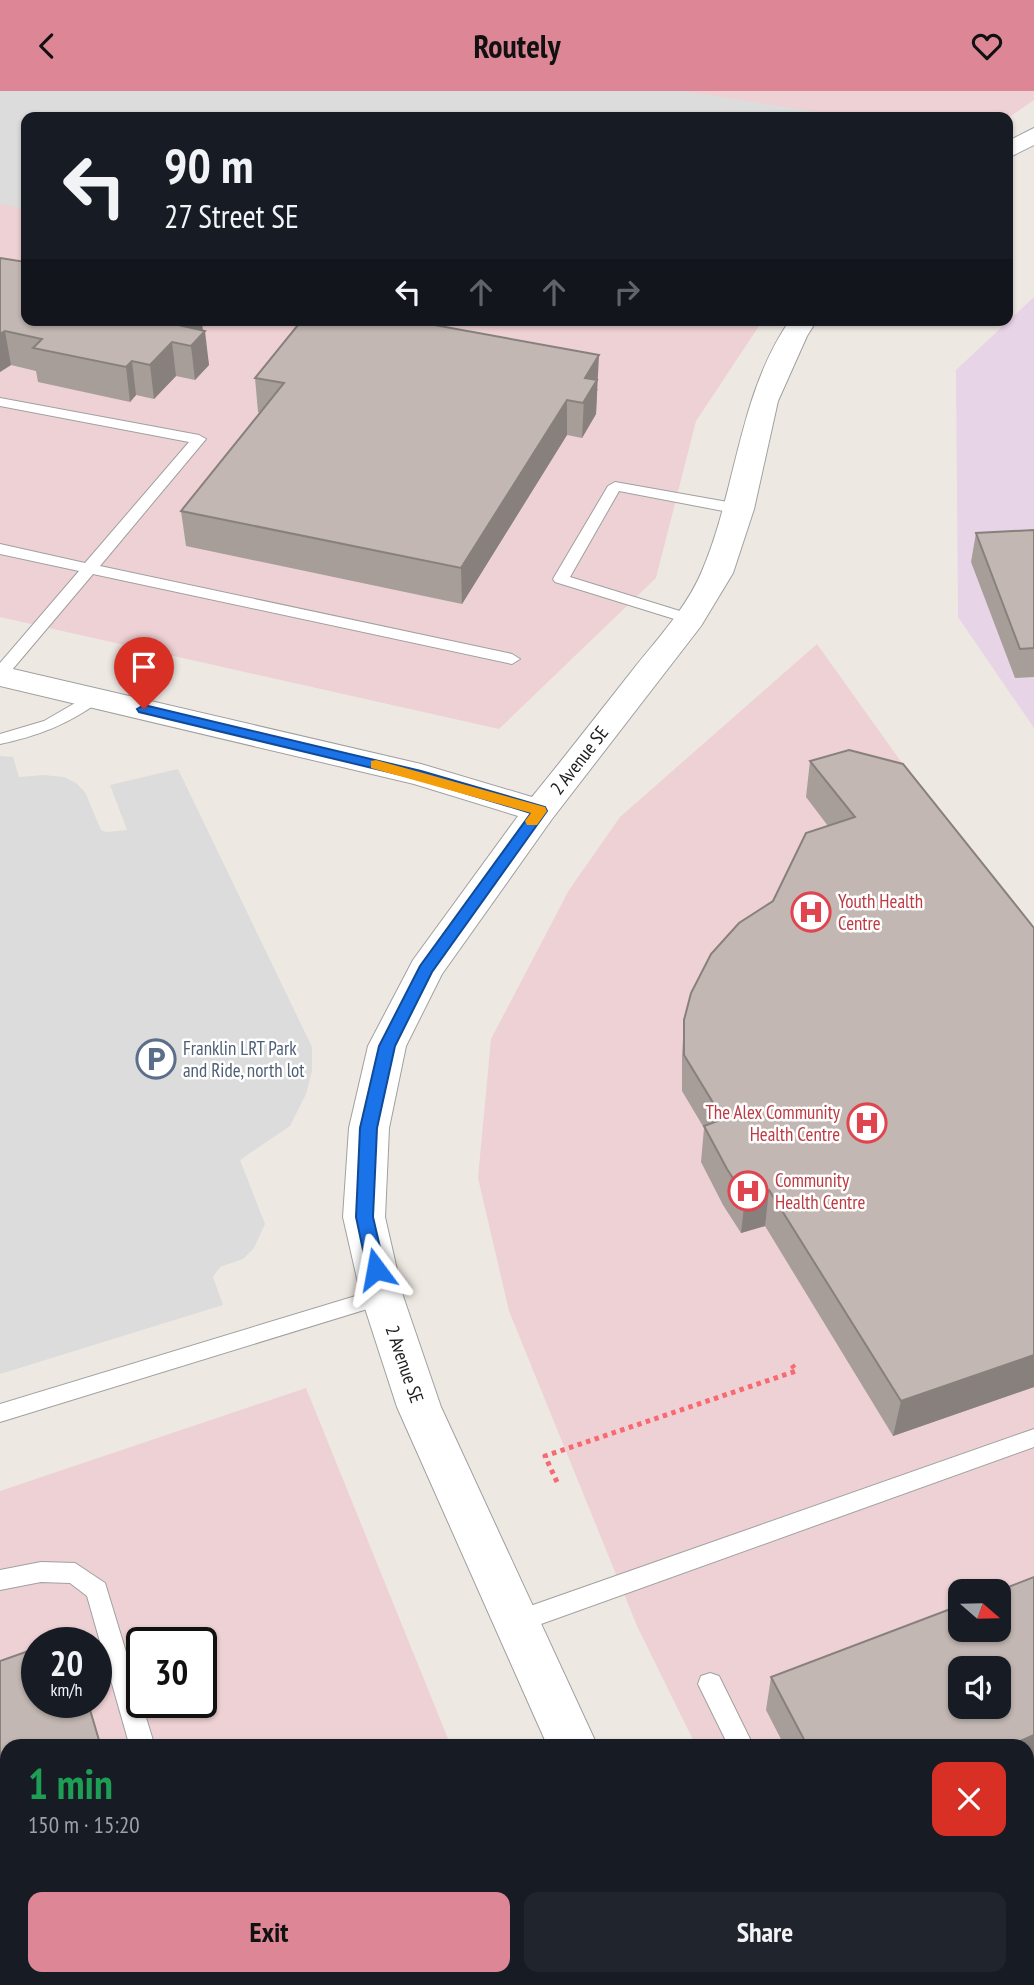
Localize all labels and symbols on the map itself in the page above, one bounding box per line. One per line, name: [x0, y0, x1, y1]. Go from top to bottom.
pin: [114, 637, 174, 709]
street label: 2 Avenue SE: [545, 721, 613, 799]
place label: Youth Health Centre: [838, 889, 923, 935]
hospital icon: Youth Health Centre: [790, 891, 832, 933]
place label: Franklin LRT Park and Ride, north lot: [183, 1036, 305, 1082]
parking icon: Franklin LRT Park and Ride, north lot: [135, 1038, 177, 1080]
place label: The Alex Community Health Centre: [705, 1100, 841, 1146]
hospital icon: The Alex Community Health Centre: [846, 1102, 888, 1144]
place label: Community Health Centre: [775, 1168, 865, 1214]
hospital icon: Community Health Centre: [727, 1170, 769, 1212]
position arrow: [339, 1232, 413, 1306]
street label: 2 Avenue SE: [381, 1322, 429, 1406]
north arrow: [948, 1579, 1012, 1641]
speed limit sign: 30: [126, 1627, 217, 1718]

